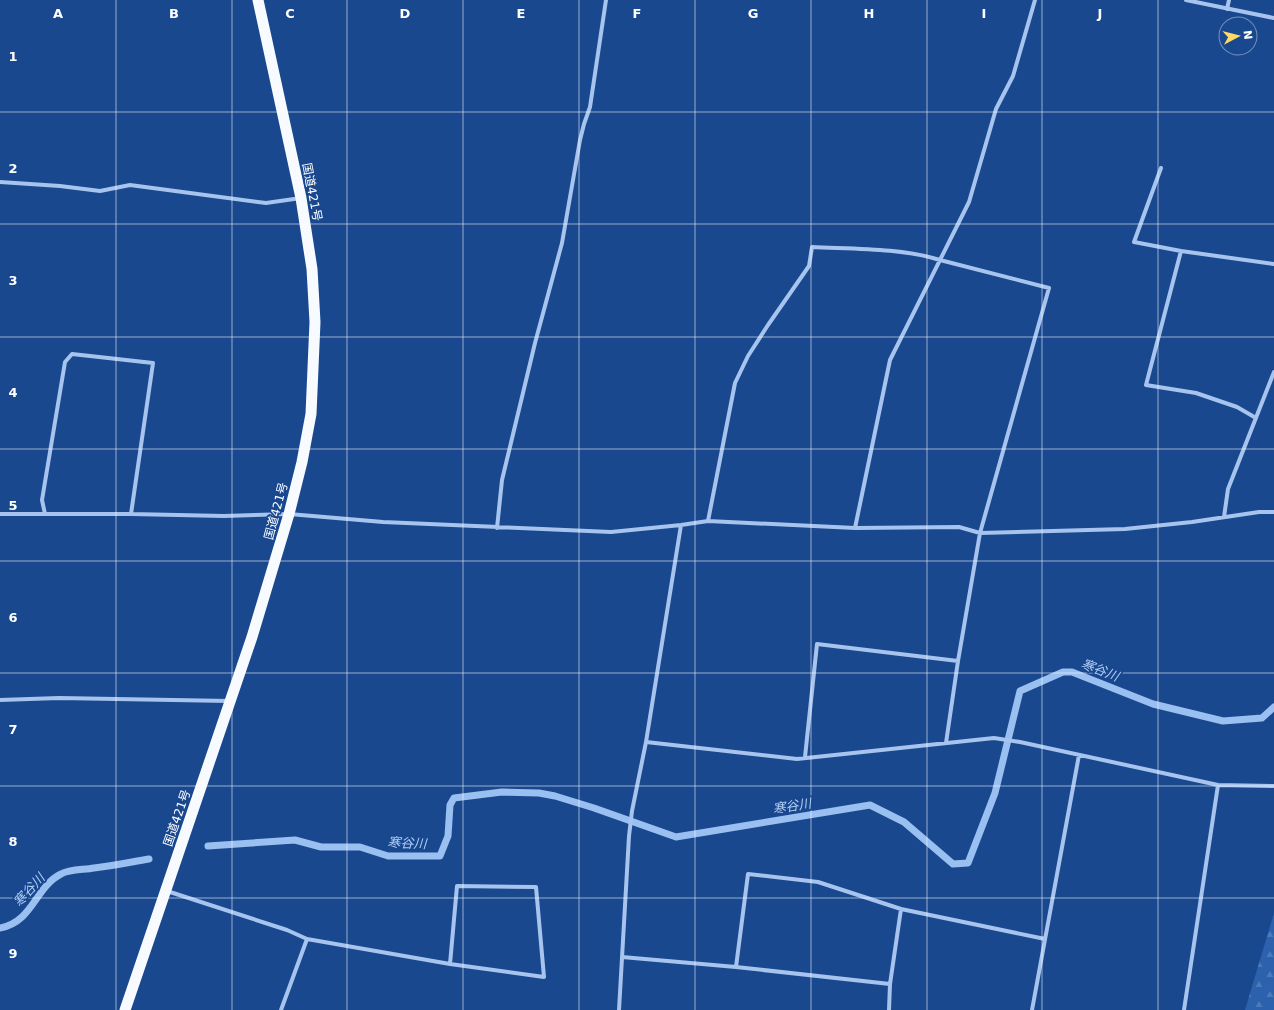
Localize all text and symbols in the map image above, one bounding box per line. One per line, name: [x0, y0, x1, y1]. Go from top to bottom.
text: A: [53, 6, 63, 21]
text: B: [169, 6, 179, 21]
text: C: [285, 6, 295, 21]
text: D: [400, 6, 411, 21]
text: E: [517, 6, 525, 21]
text: F: [633, 6, 641, 21]
text: G: [748, 6, 758, 21]
text: H: [864, 6, 874, 21]
text: I: [982, 6, 986, 21]
text: J: [1097, 6, 1102, 21]
north arrow: [1218, 16, 1258, 56]
text: N: [1240, 29, 1254, 40]
text: 1: [8, 49, 18, 64]
text: 2: [8, 161, 18, 176]
street label: 国道421号: [300, 162, 324, 222]
text: 3: [8, 273, 18, 288]
text: 4: [8, 385, 18, 400]
street label: 国道421号: [262, 481, 290, 541]
text: 5: [8, 498, 18, 513]
text: 6: [8, 610, 18, 625]
water label: 寒谷川: [1079, 656, 1123, 685]
text: 7: [8, 722, 18, 737]
street label: 国道421号: [161, 788, 193, 848]
water label: 寒谷川: [772, 795, 814, 816]
text: 8: [8, 834, 18, 849]
water label: 寒谷川: [387, 834, 429, 852]
water label: 寒谷川: [10, 869, 49, 910]
text: 9: [8, 946, 18, 961]

